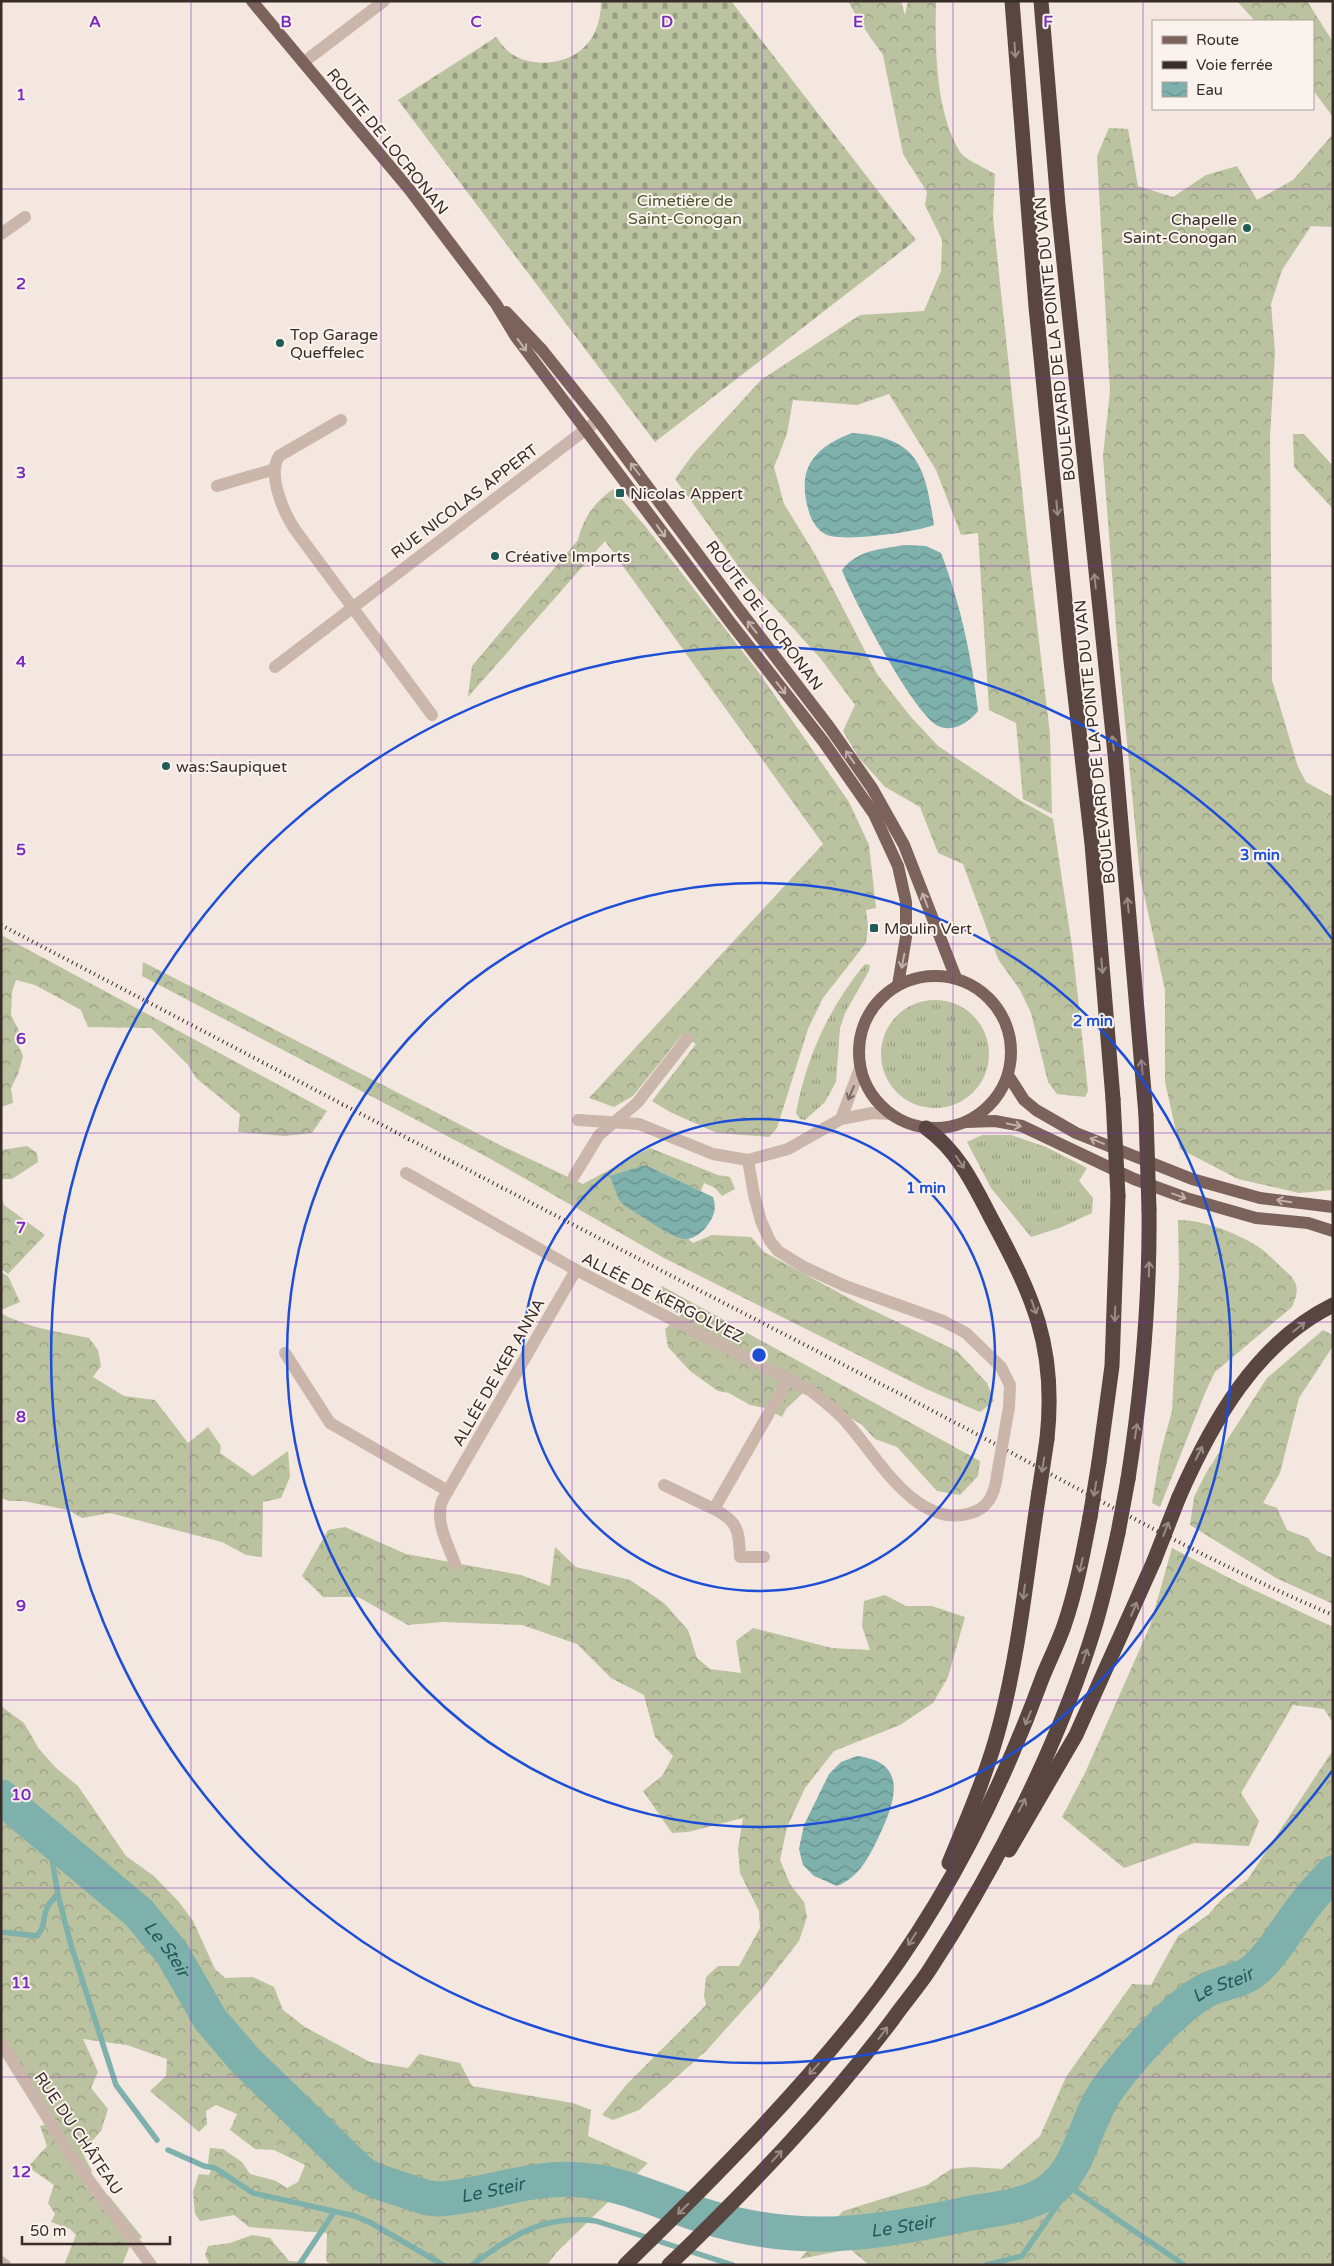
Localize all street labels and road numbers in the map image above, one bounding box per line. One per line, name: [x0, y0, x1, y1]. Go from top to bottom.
street label: ROUTE DE LOCRONAN: [322, 64, 452, 219]
street label: BOULEVARD DE LA POINTE DU VAN: [1030, 196, 1080, 482]
street label: RUE NICOLAS APPERT: [387, 440, 542, 564]
street label: ROUTE DE LOCRONAN: [701, 537, 827, 694]
street label: BOULEVARD DE LA POINTE DU VAN: [1070, 599, 1120, 885]
street label: ALLÉE DE KERGOLVEZ: [578, 1248, 747, 1347]
street label: ALLÉE DE KER ANNA: [448, 1295, 549, 1450]
street label: RUE DU CHÂTEAU: [30, 2068, 127, 2199]

